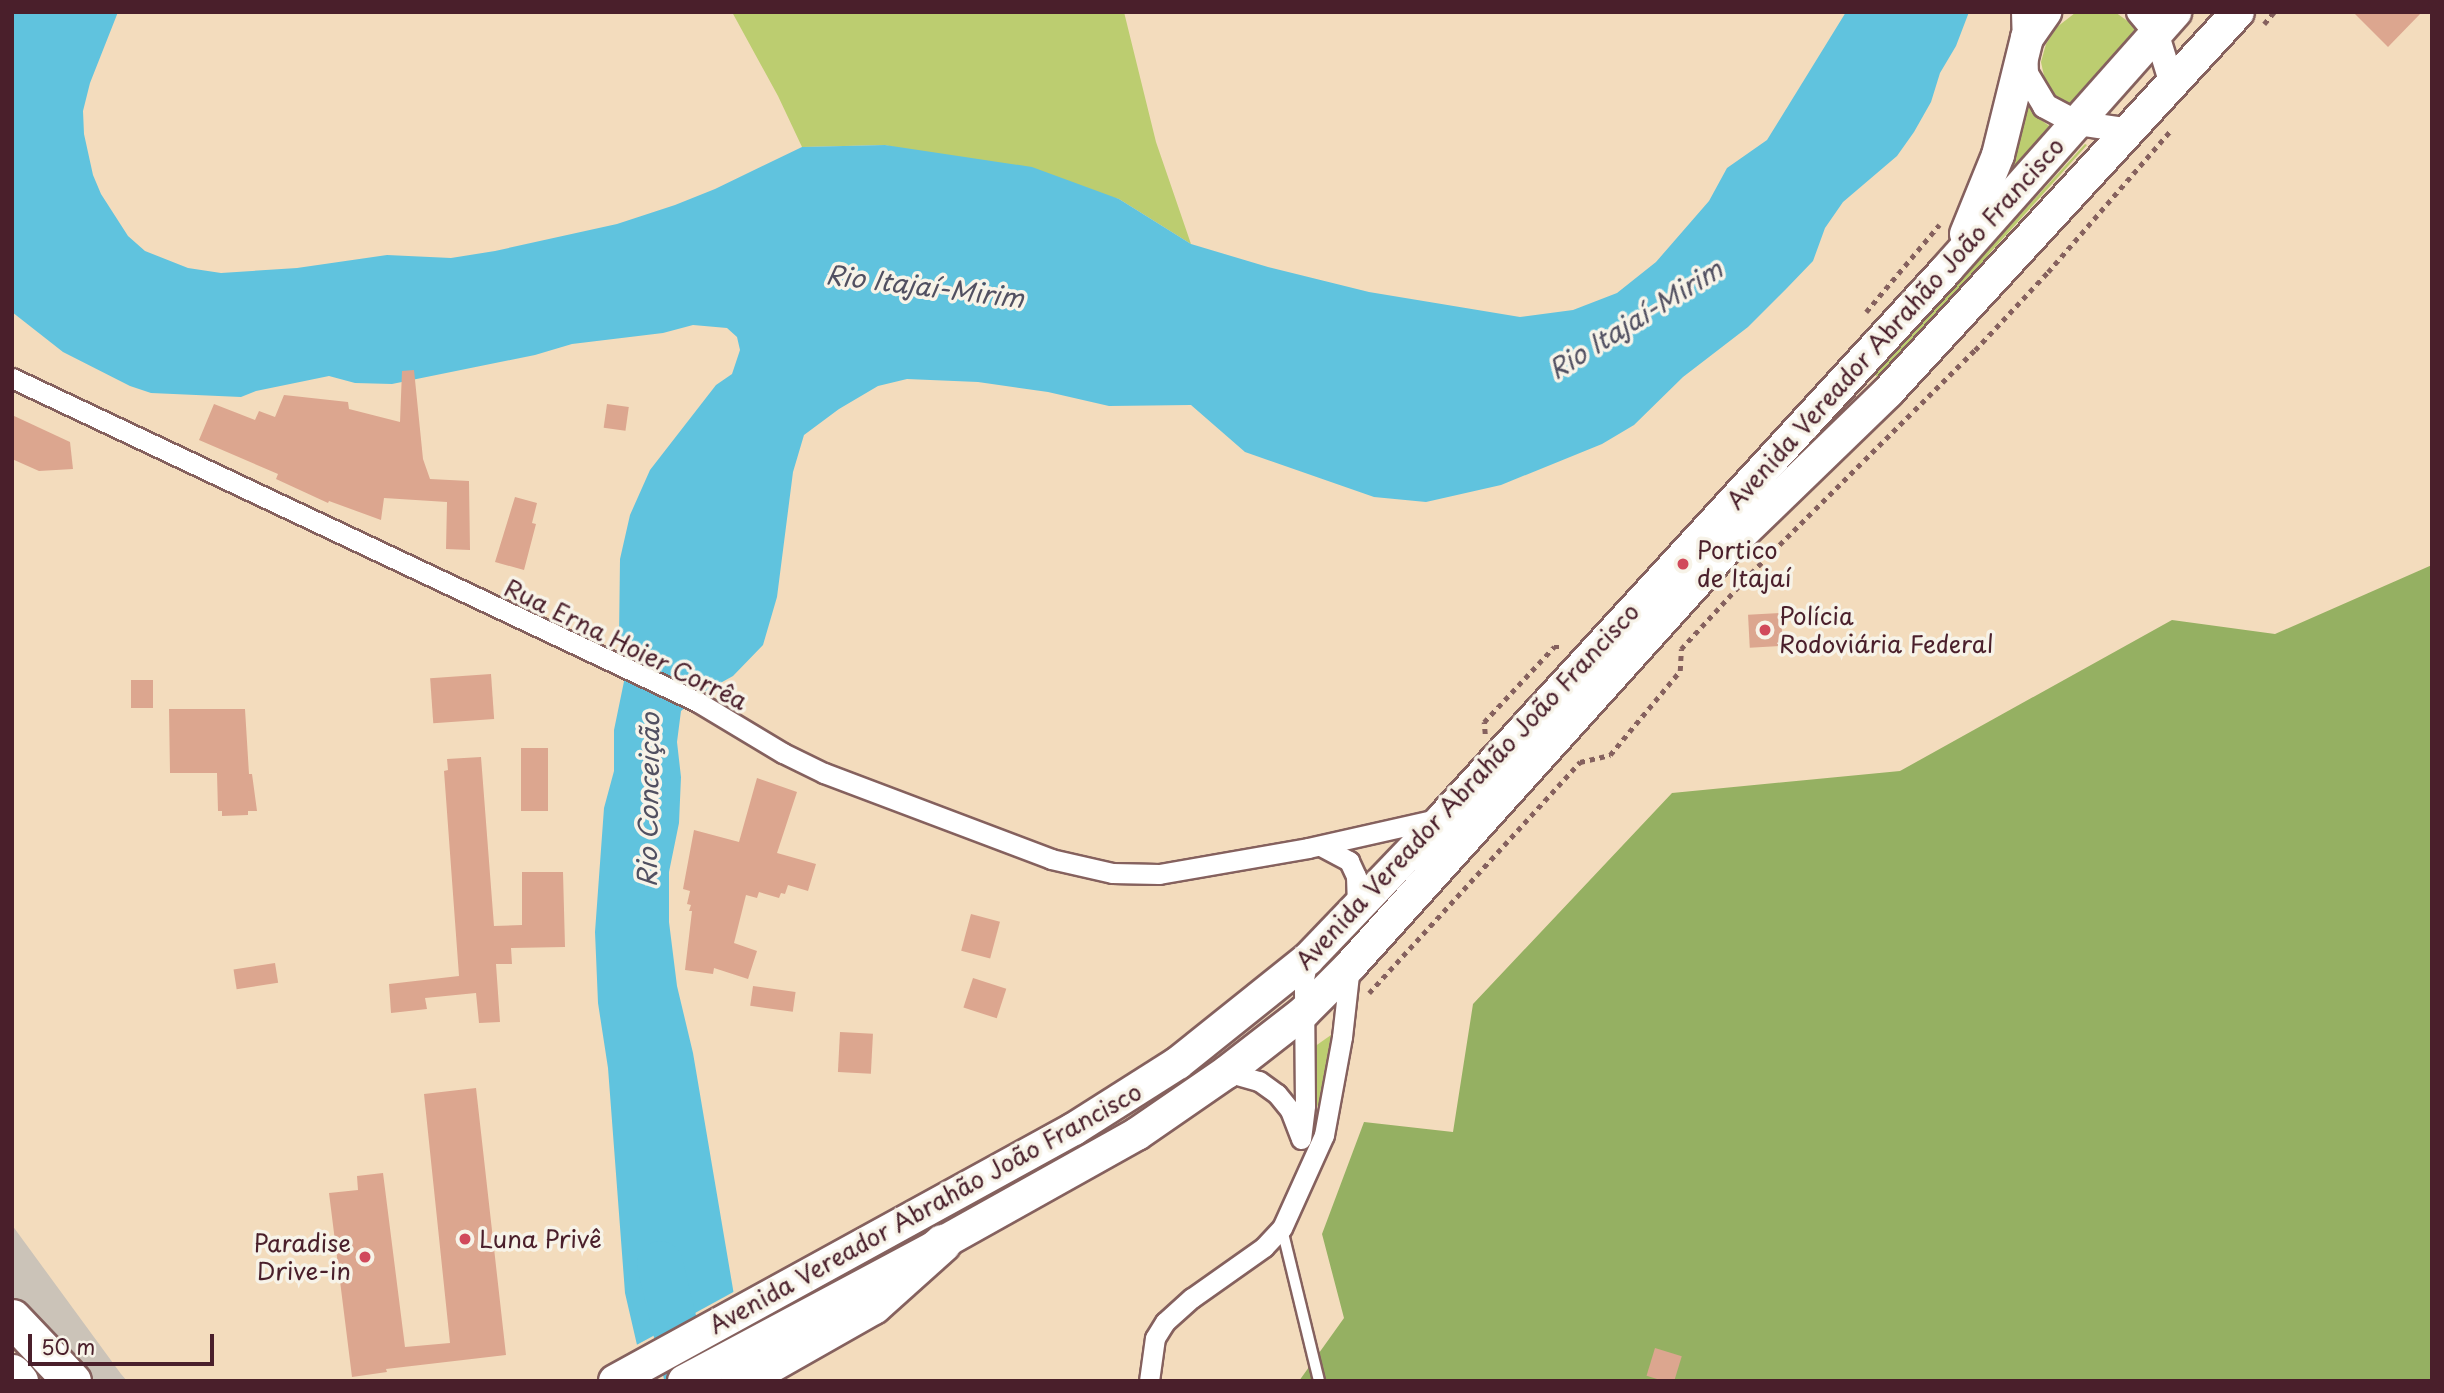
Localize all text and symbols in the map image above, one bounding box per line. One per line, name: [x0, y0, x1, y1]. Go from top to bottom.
street label: Avenida Vereador Abrahão João Francisco: [1719, 130, 2071, 516]
water label: Rio Itajaí-Mirim: [1542, 253, 1728, 385]
water label: Rio Itajaí-Mirim: [824, 258, 1026, 314]
place label: Portico de Itajaí: [1697, 536, 1791, 592]
marker: Portico de Itajaí: [1675, 556, 1691, 572]
street label: Rua Erna Hoier Corrêa: [500, 572, 752, 716]
street label: Avenida Vereador Abrahão João Francisco: [1288, 596, 1646, 976]
place label: Polícia Rodoviária Federal: [1779, 602, 1994, 658]
marker: Polícia Rodoviária Federal: [1757, 622, 1773, 638]
water label: Rio Conceição: [631, 712, 665, 888]
street label: Avenida Vereador Abrahão João Francisco: [702, 1076, 1148, 1340]
place label: Luna Privê: [479, 1225, 601, 1253]
place label: Paradise Drive-in: [254, 1229, 351, 1285]
marker: Luna Privê: [457, 1231, 473, 1247]
marker: Paradise Drive-in: [357, 1249, 373, 1265]
scale bar: [32, 1320, 217, 1364]
text: 50 m: [41, 1330, 95, 1362]

